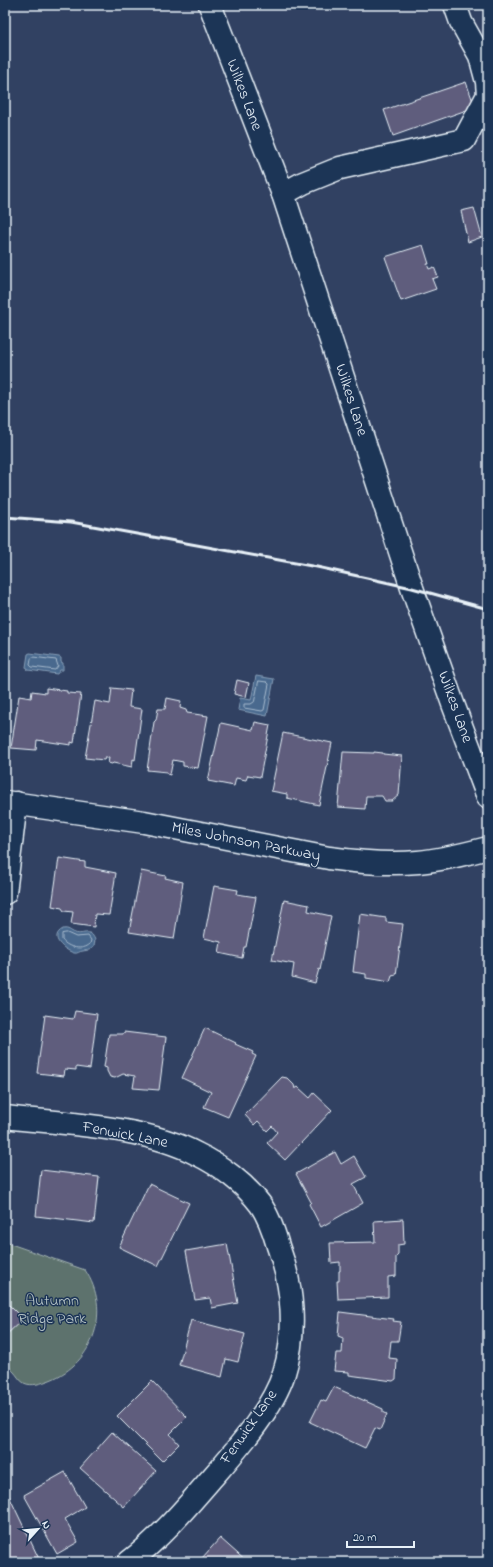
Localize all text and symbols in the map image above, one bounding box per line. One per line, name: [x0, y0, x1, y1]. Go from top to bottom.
street label: Wilkes Lane: [219, 56, 269, 135]
street label: Wilkes Lane: [328, 361, 374, 440]
street label: Wilkes Lane: [431, 668, 479, 747]
street label: Miles Johnson Parkway: [170, 816, 323, 868]
street label: Fenwick Lane: [79, 1115, 171, 1155]
park label: Autumn Ridge Park: [18, 1289, 87, 1331]
street label: Fenwick Lane: [214, 1384, 284, 1470]
north arrow: [18, 1509, 58, 1549]
text: N: [37, 1518, 55, 1532]
scale bar: [347, 1523, 414, 1549]
text: 20 m: [353, 1529, 376, 1547]

